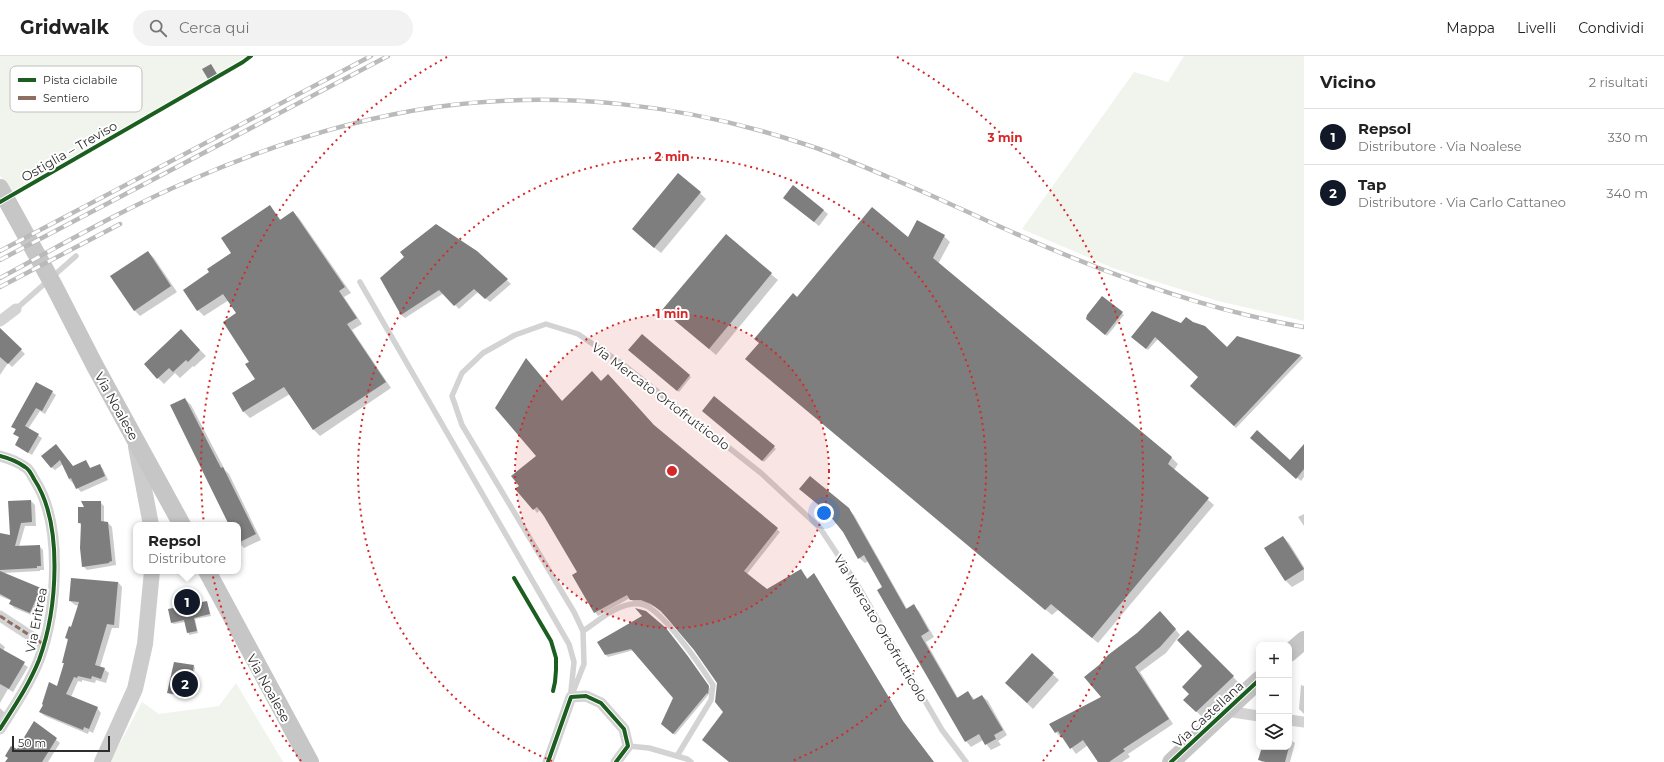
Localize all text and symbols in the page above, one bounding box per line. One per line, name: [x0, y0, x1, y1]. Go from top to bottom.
search box: [133, 10, 413, 46]
text: Gridwalk: [20, 16, 109, 39]
icon: search: [147, 17, 169, 39]
text: Cerca qui: [179, 18, 250, 37]
text: Mappa: [1446, 19, 1495, 37]
text: Livelli: [1517, 19, 1556, 37]
text: Condividi: [1578, 19, 1644, 37]
legend: [10, 66, 142, 112]
text: Vicino: [1320, 72, 1376, 92]
text: Pista ciclabile: [43, 73, 118, 87]
text: 2 risultati: [1589, 74, 1648, 90]
text: Sentiero: [43, 91, 89, 105]
street label: Ostiglia – Treviso: [18, 117, 120, 185]
text: Repsol: [1358, 119, 1411, 138]
text: 1: [1330, 129, 1336, 145]
text: 330 m: [1608, 129, 1648, 145]
text: 3 min: [987, 130, 1023, 145]
text: Distributore · Via Noalese: [1358, 138, 1522, 154]
text: 2 min: [655, 149, 689, 164]
text: Tap: [1358, 175, 1386, 194]
text: 2: [1329, 185, 1337, 201]
text: 340 m: [1606, 185, 1648, 201]
text: Distributore · Via Carlo Cattaneo: [1358, 194, 1566, 210]
text: 1 min: [656, 306, 688, 321]
street label: Via Mercato Ortofrutticolo: [589, 339, 733, 453]
street label: Via Noalese: [92, 369, 142, 443]
centre of rings: [665, 464, 679, 478]
your location: [814, 503, 834, 523]
popup: [133, 522, 241, 574]
text: Repsol: [148, 531, 201, 550]
text: Distributore: [148, 550, 226, 566]
street label: Via Mercato Ortofrutticolo: [831, 551, 931, 705]
street label: Via Eritrea: [22, 586, 50, 654]
pin: 1: [174, 587, 200, 617]
map controls: [1256, 642, 1292, 750]
button: +: [1256, 642, 1292, 678]
street label: Via Noalese: [244, 651, 294, 725]
pin: 2: [172, 669, 198, 699]
street label: Via Castellana: [1169, 677, 1247, 751]
button: −: [1256, 678, 1292, 714]
button: layers: [1256, 714, 1292, 750]
scale bar: [12, 734, 110, 753]
text: 50 m: [18, 736, 46, 750]

